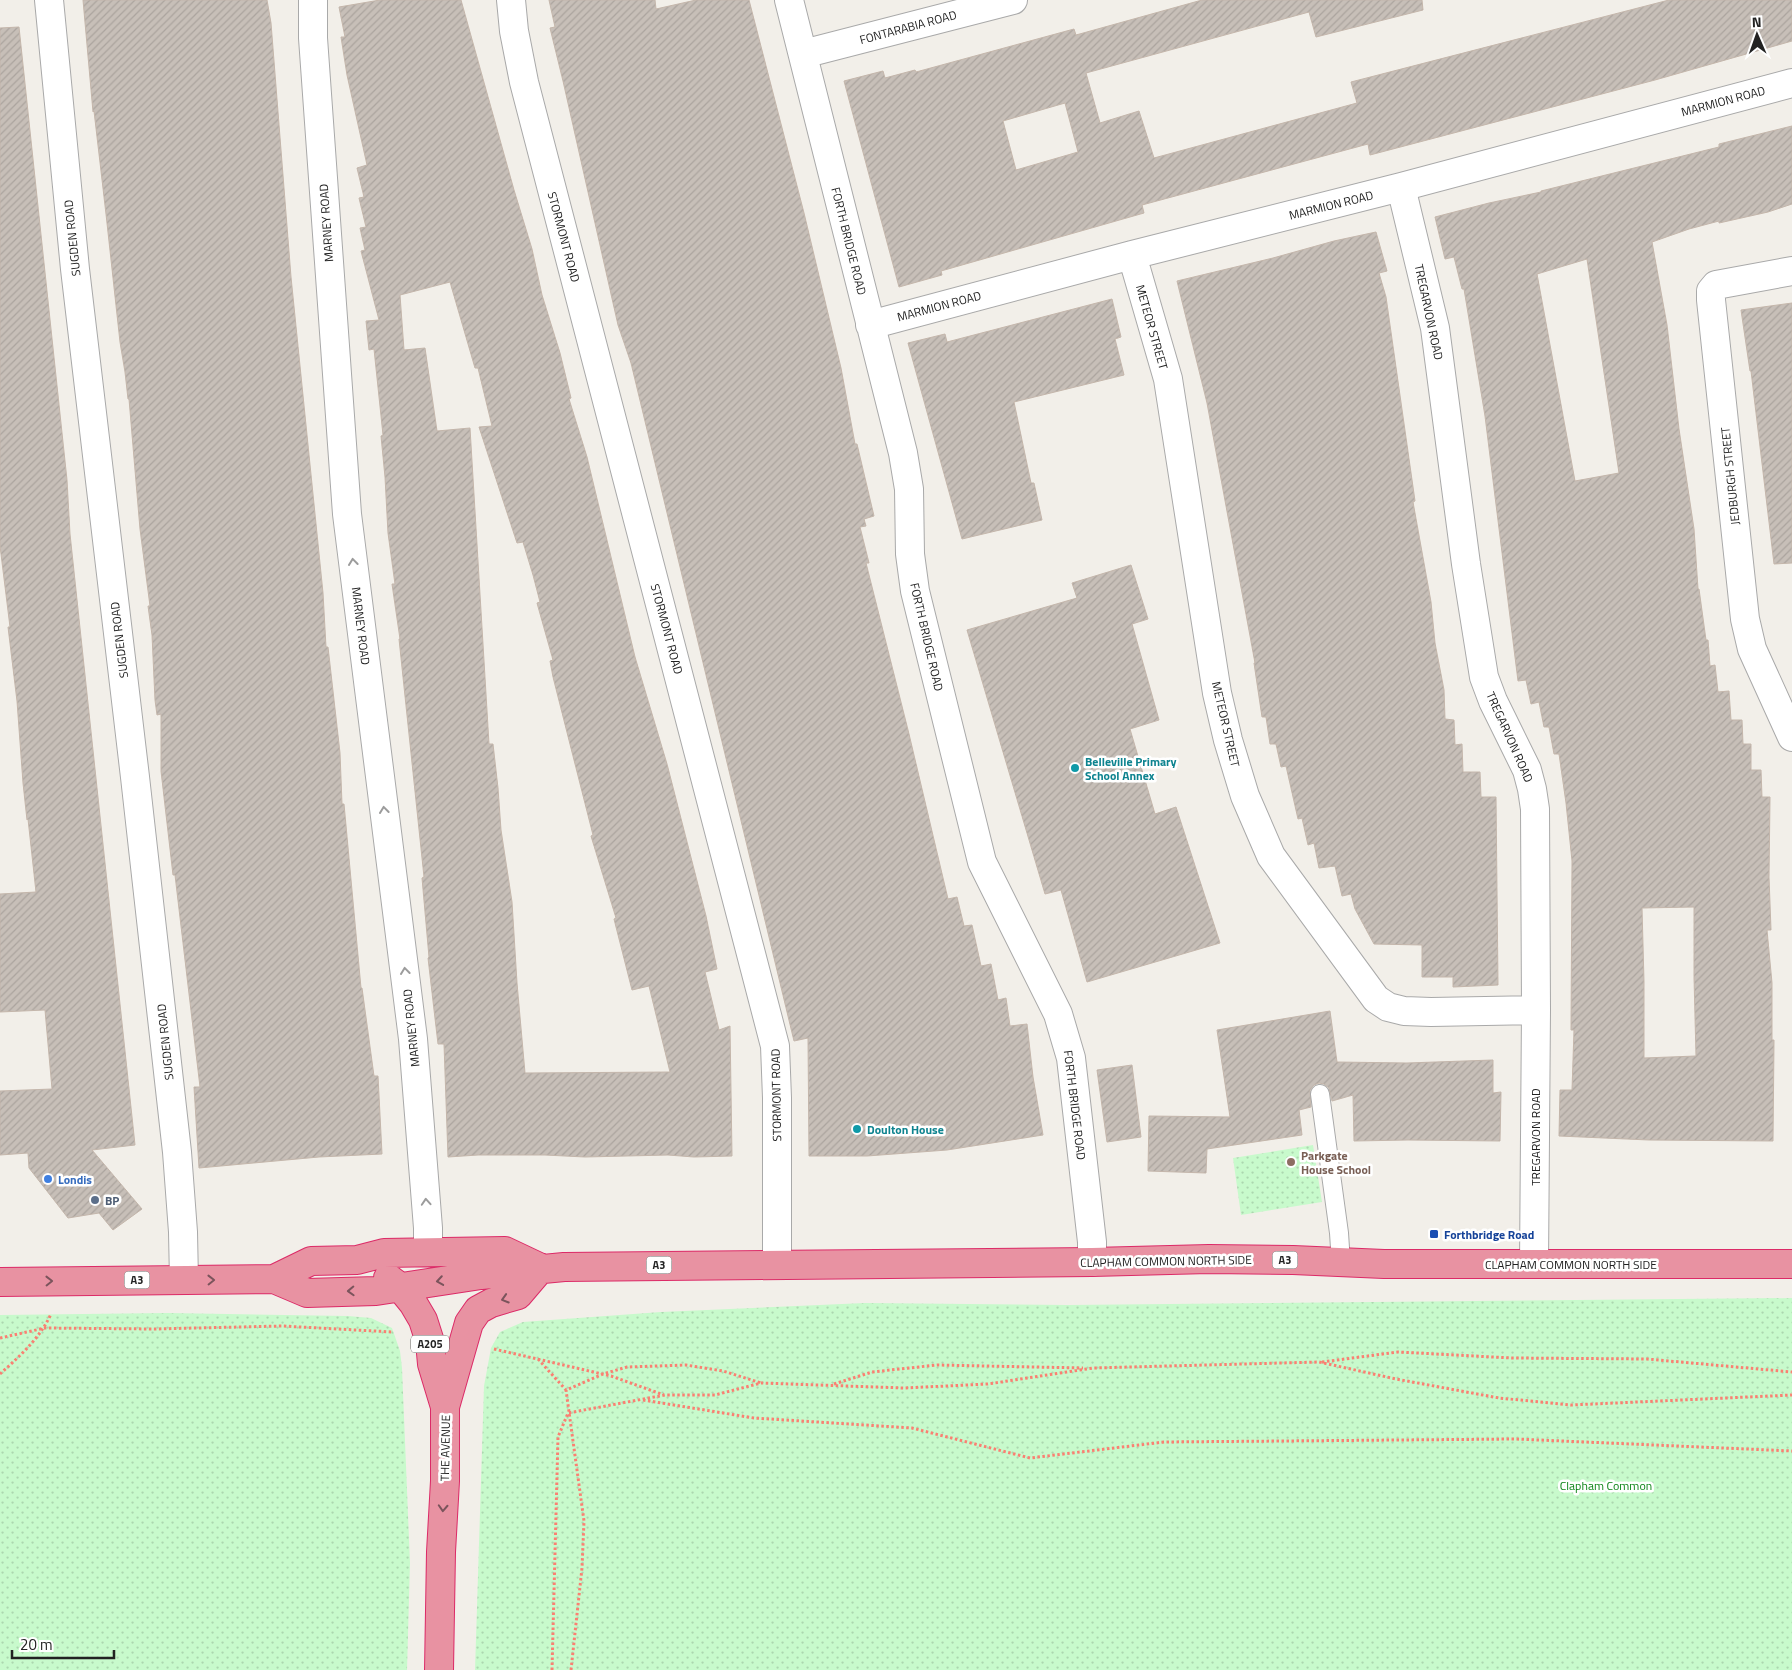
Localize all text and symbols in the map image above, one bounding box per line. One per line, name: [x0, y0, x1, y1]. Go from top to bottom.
street label: FONTARABIA ROAD: [857, 5, 959, 49]
north arrow: [1732, 10, 1782, 60]
text: N: [1751, 11, 1762, 32]
street label: MARMION ROAD: [1679, 81, 1767, 121]
street label: MARNEY ROAD: [314, 183, 338, 263]
street label: FORTH BRIDGE ROAD: [826, 185, 872, 297]
street label: MARMION ROAD: [1287, 185, 1375, 225]
street label: STORMONT ROAD: [543, 190, 585, 285]
street label: SUGDEN ROAD: [59, 199, 85, 277]
street label: TREGARVON ROAD: [1410, 262, 1448, 362]
street label: METEOR STREET: [1131, 282, 1173, 372]
street label: MARMION ROAD: [895, 286, 983, 326]
street label: JEDBURGH STREET: [1715, 425, 1745, 526]
one-way arrow: [348, 557, 359, 565]
street label: FORTH BRIDGE ROAD: [905, 581, 949, 693]
street label: STORMONT ROAD: [646, 582, 688, 677]
street label: MARNEY ROAD: [347, 586, 375, 666]
street label: SUGDEN ROAD: [105, 600, 133, 679]
street label: METEOR STREET: [1207, 679, 1245, 769]
street label: TREGARVON ROAD: [1481, 689, 1539, 786]
place label: Belleville Primary School Annex: [1085, 752, 1177, 785]
marker: Belleville Primary School Annex: [1069, 762, 1081, 774]
one-way arrow: [379, 805, 390, 813]
one-way arrow: [400, 967, 411, 975]
street label: MARNEY ROAD: [397, 988, 425, 1068]
street label: SUGDEN ROAD: [152, 1003, 178, 1081]
street label: STORMONT ROAD: [766, 1048, 786, 1142]
street label: FORTH BRIDGE ROAD: [1059, 1049, 1091, 1161]
street label: TREGARVON ROAD: [1526, 1088, 1545, 1186]
place label: Doulton House: [867, 1120, 944, 1139]
marker: Doulton House: [851, 1123, 863, 1135]
place label: Parkgate House School: [1301, 1146, 1371, 1179]
marker: Parkgate House School: [1285, 1156, 1297, 1168]
place label: Londis: [58, 1170, 92, 1189]
marker: Londis: [42, 1173, 54, 1185]
place label: BP: [105, 1191, 119, 1210]
marker: BP: [89, 1194, 101, 1206]
one-way arrow: [420, 1198, 431, 1206]
place label: Forthbridge Road: [1444, 1225, 1534, 1244]
marker: Forthbridge Road: [1428, 1228, 1440, 1240]
street label: CLAPHAM COMMON NORTH SIDE: [1080, 1250, 1252, 1272]
road number: A3: [1272, 1252, 1298, 1268]
street label: CLAPHAM COMMON NORTH SIDE: [1485, 1255, 1657, 1274]
road number: A3: [646, 1256, 672, 1274]
road number: A3: [124, 1272, 150, 1288]
one-way arrow: [208, 1275, 215, 1285]
one-way arrow: [436, 1275, 444, 1286]
one-way arrow: [45, 1276, 53, 1286]
one-way arrow: [347, 1286, 355, 1297]
one-way arrow: [501, 1293, 509, 1303]
road number: A205: [411, 1336, 449, 1352]
street label: THE AVENUE: [435, 1414, 455, 1481]
park label: Clapham Common: [1560, 1476, 1652, 1495]
one-way arrow: [438, 1504, 449, 1512]
scale bar: [12, 1628, 115, 1660]
text: 20 m: [20, 1633, 53, 1656]

